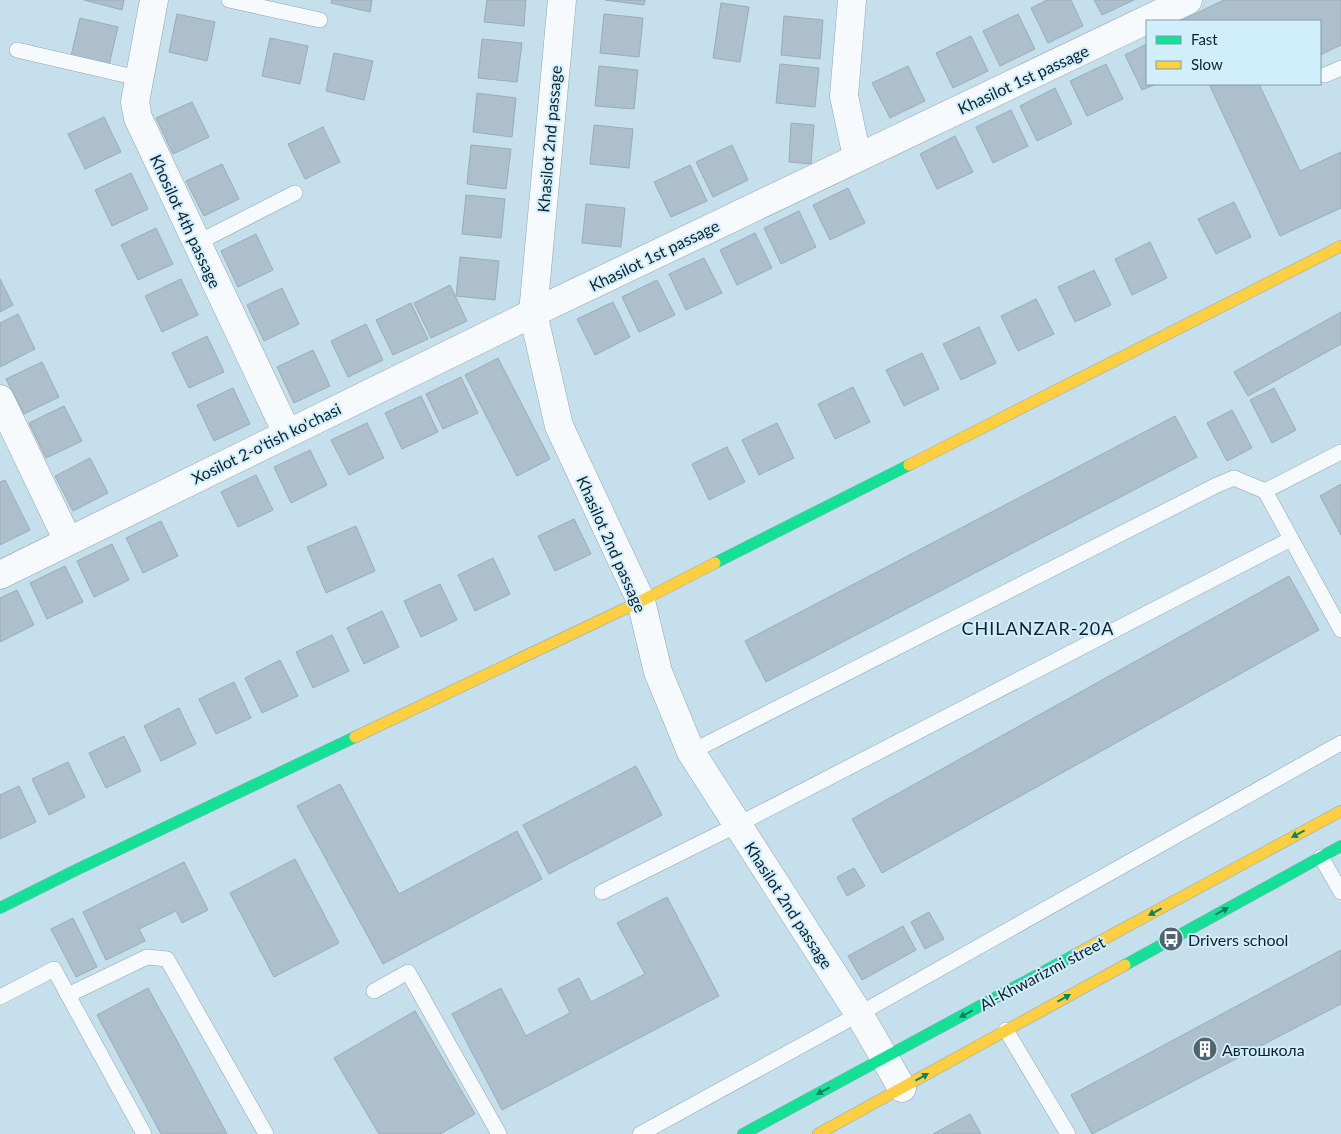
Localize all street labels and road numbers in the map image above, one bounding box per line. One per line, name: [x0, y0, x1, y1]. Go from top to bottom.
street label: Khasilot 1st passage: [955, 40, 1091, 118]
street label: Khasilot 2nd passage: [533, 65, 565, 213]
street label: Khosilot 4th passage: [147, 151, 225, 291]
street label: Khasilot 1st passage: [586, 215, 722, 295]
street label: Xosilot 2-o'tish ko'chasi: [188, 399, 344, 487]
street label: Khasilot 2nd passage: [573, 473, 651, 615]
street label: Khasilot 2nd passage: [741, 838, 837, 972]
street label: Al-Khwarizmi street: [976, 932, 1108, 1014]

